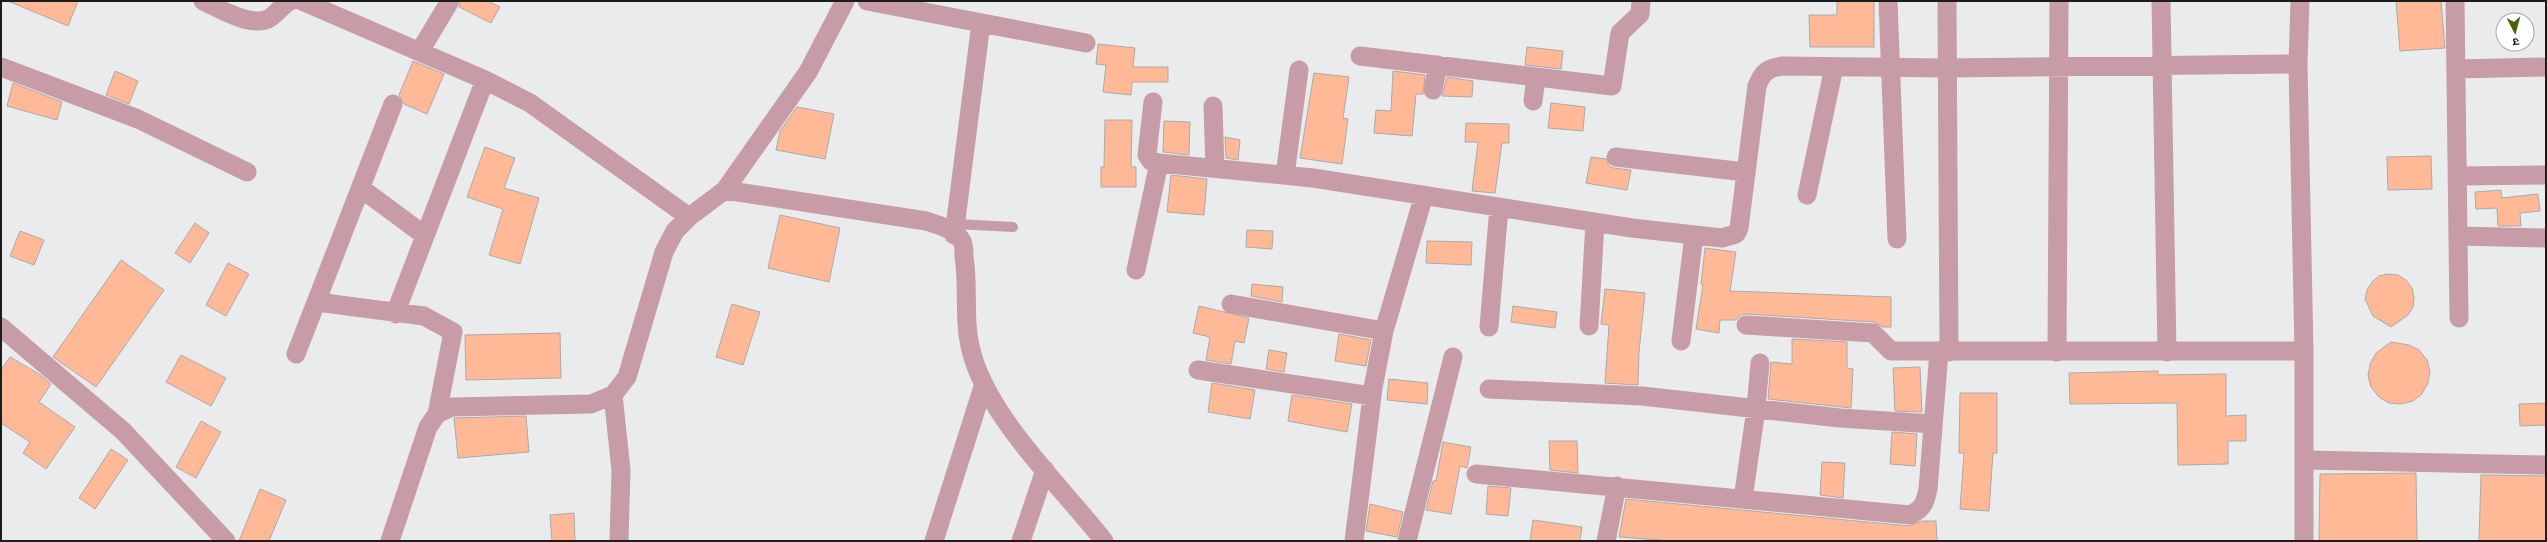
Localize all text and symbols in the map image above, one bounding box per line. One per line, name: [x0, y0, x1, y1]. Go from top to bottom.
north arrow: [2495, 12, 2535, 52]
text: उ: [2511, 34, 2520, 49]

